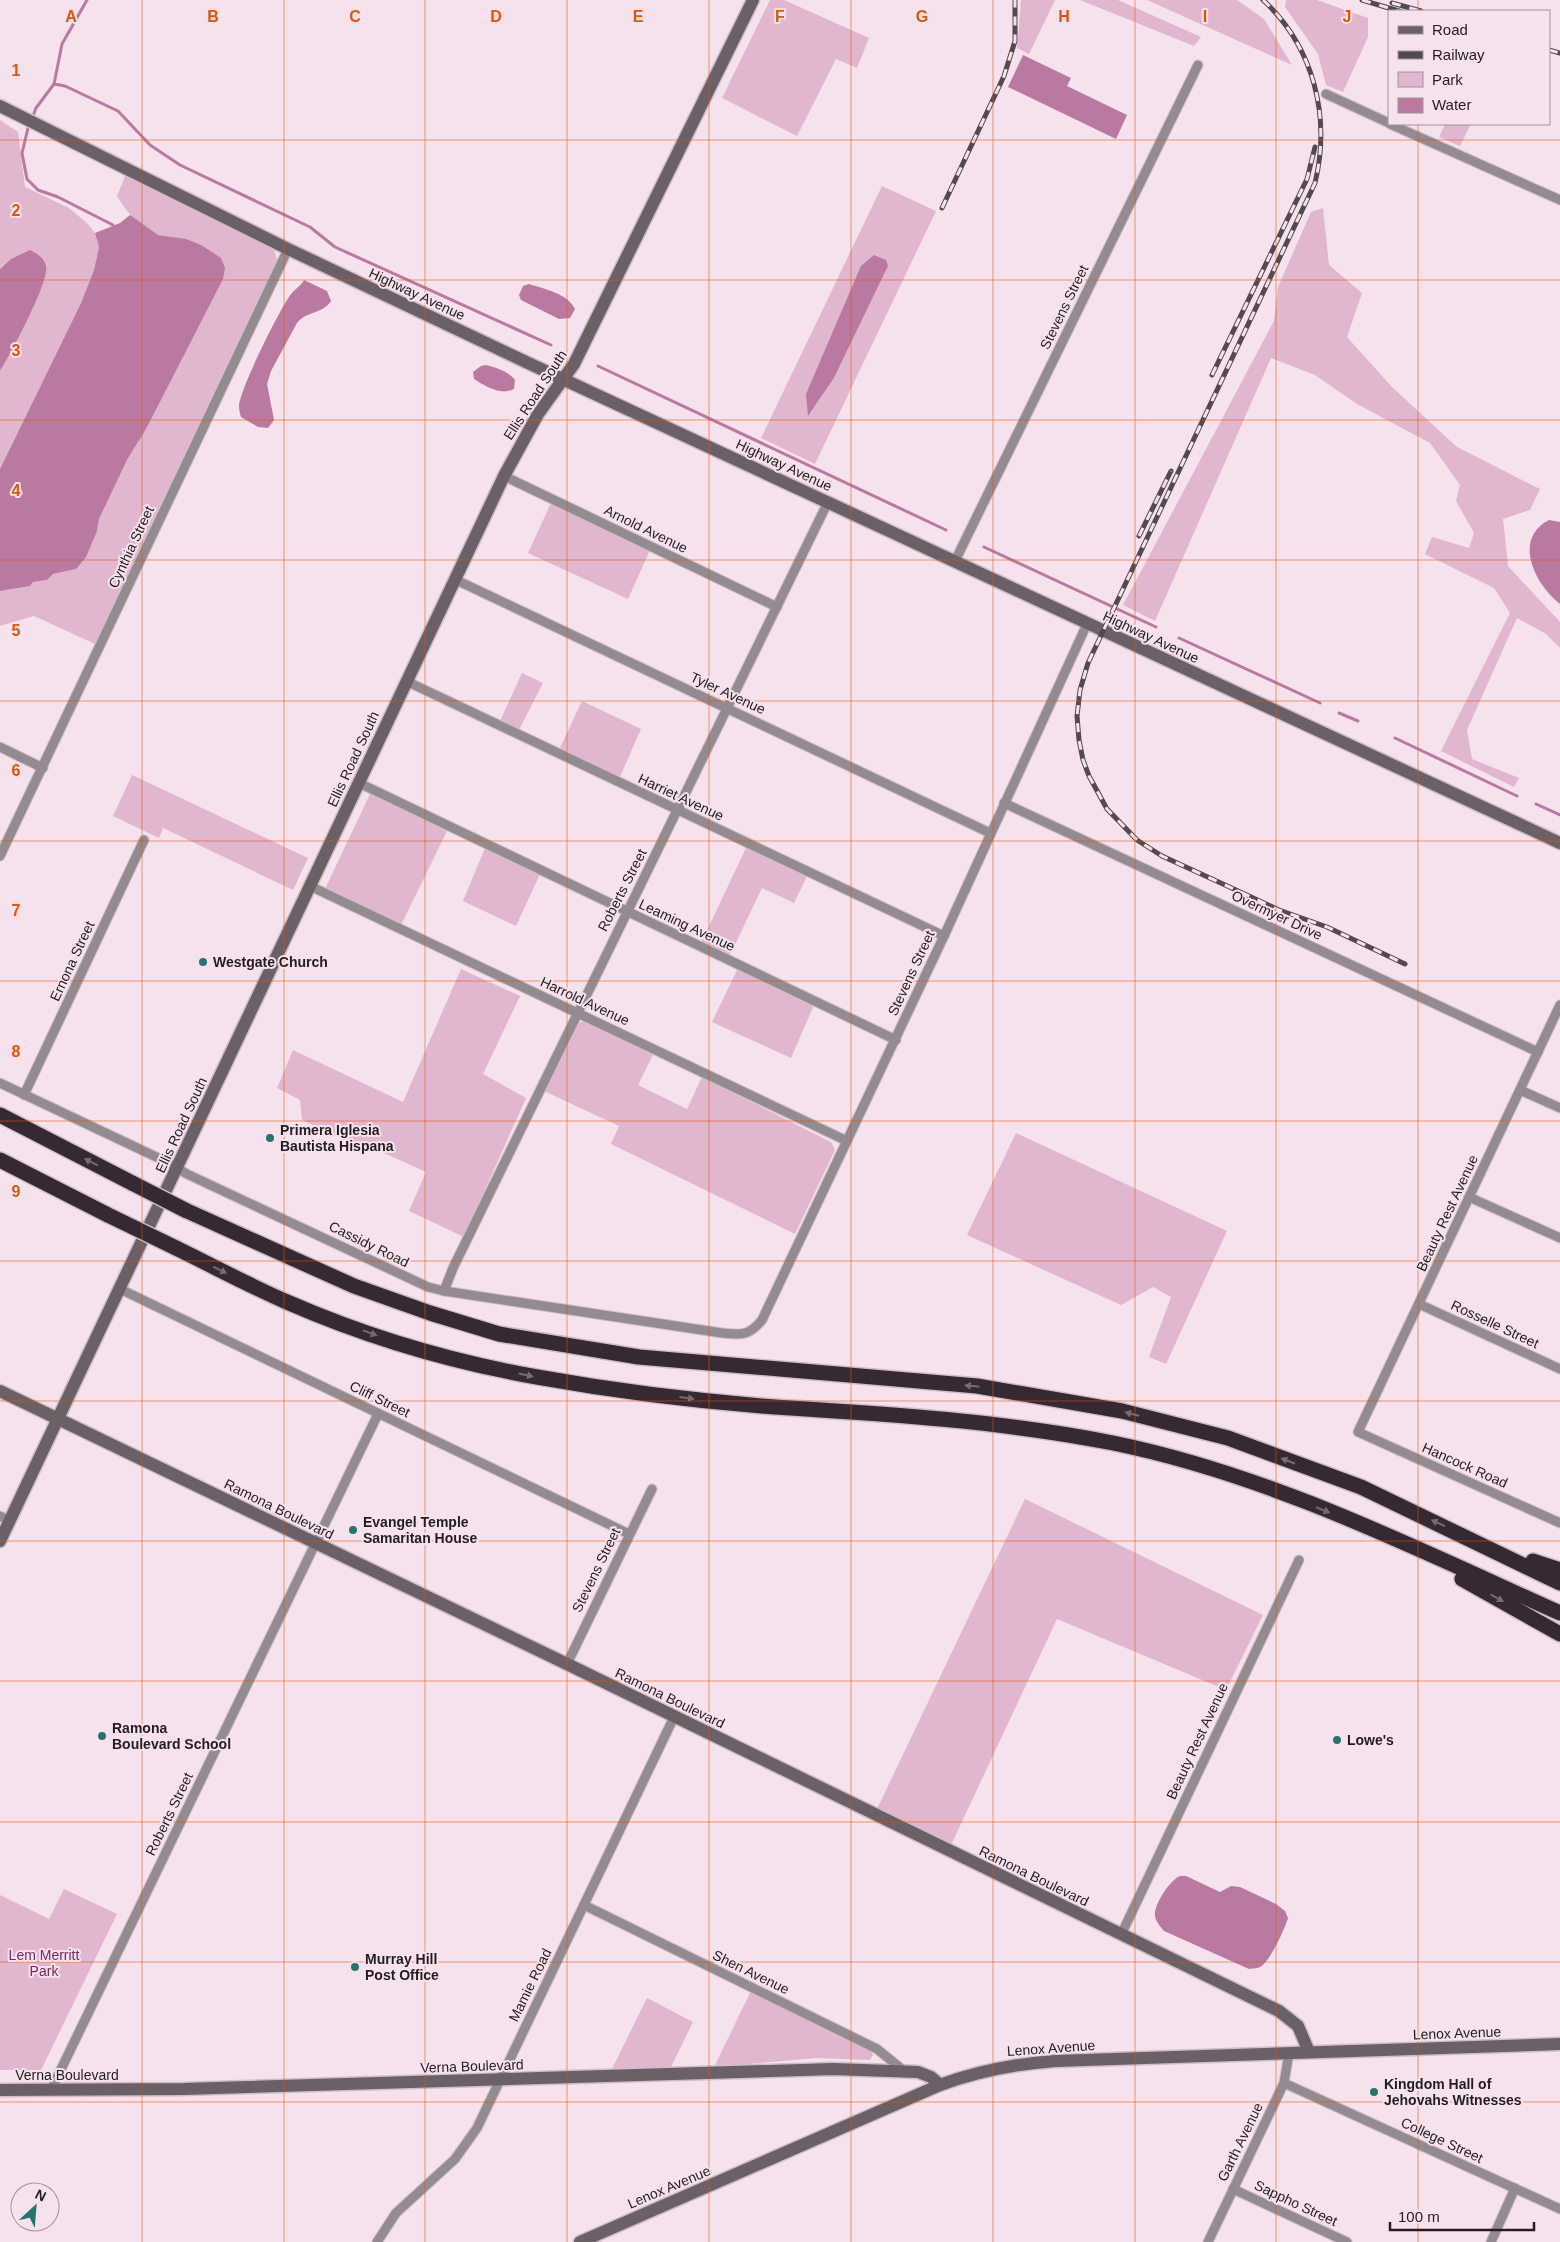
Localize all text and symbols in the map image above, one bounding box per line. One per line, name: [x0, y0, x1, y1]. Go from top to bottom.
text: A: [65, 8, 77, 25]
text: B: [207, 8, 219, 25]
text: C: [349, 8, 361, 25]
text: D: [490, 8, 502, 25]
text: E: [633, 8, 644, 25]
text: F: [775, 8, 785, 25]
text: G: [916, 8, 928, 25]
text: H: [1058, 8, 1070, 25]
text: I: [1203, 8, 1207, 25]
text: J: [1343, 8, 1351, 25]
legend: [1388, 10, 1550, 125]
text: Road: [1432, 21, 1468, 38]
text: Railway: [1432, 46, 1485, 63]
text: 1: [12, 62, 21, 79]
text: Park: [1432, 71, 1463, 88]
text: Water: [1432, 96, 1471, 113]
text: 2: [12, 202, 21, 219]
street label: Stevens Street: [1037, 262, 1091, 352]
street label: Highway Avenue: [366, 265, 468, 323]
text: 3: [12, 342, 21, 359]
street label: Ellis Road South: [500, 347, 570, 443]
street label: Highway Avenue: [733, 436, 835, 494]
text: 4: [12, 482, 21, 499]
street label: Arnold Avenue: [602, 502, 691, 556]
street label: Cynthia Street: [105, 503, 157, 591]
street label: Highway Avenue: [1100, 608, 1202, 666]
text: 5: [12, 622, 21, 639]
street label: Tyler Avenue: [688, 669, 768, 717]
street label: Ellis Road South: [324, 709, 382, 809]
text: 6: [12, 762, 21, 779]
street label: Harriet Avenue: [636, 770, 726, 824]
street label: Roberts Street: [594, 846, 650, 934]
street label: Overmyer Drive: [1229, 887, 1325, 943]
street label: Leaming Avenue: [636, 896, 738, 954]
text: 7: [12, 902, 21, 919]
street label: Ernona Street: [46, 918, 98, 1004]
street label: Stevens Street: [884, 928, 938, 1018]
place label: Westgate Church: [213, 954, 328, 970]
marker: Westgate Church: [197, 956, 209, 968]
street label: Harrold Avenue: [538, 973, 632, 1029]
text: 8: [12, 1043, 21, 1060]
street label: Ellis Road South: [152, 1075, 210, 1175]
place label: Primera Iglesia Bautista Hispana: [280, 1122, 394, 1154]
marker: Primera Iglesia Bautista Hispana: [264, 1132, 276, 1144]
street label: Beauty Rest Avenue: [1413, 1152, 1481, 1274]
one-way arrow: [83, 1158, 98, 1166]
text: 9: [12, 1183, 21, 1200]
street label: Cassidy Road: [326, 1218, 412, 1270]
one-way arrow: [213, 1266, 227, 1274]
street label: Rosselle Street: [1449, 1297, 1541, 1351]
one-way arrow: [362, 1330, 377, 1338]
one-way arrow: [519, 1371, 534, 1379]
street label: Cliff Street: [347, 1378, 413, 1421]
one-way arrow: [964, 1382, 980, 1390]
one-way arrow: [680, 1394, 696, 1402]
one-way arrow: [1125, 1410, 1140, 1418]
street label: Hancock Road: [1420, 1439, 1510, 1491]
one-way arrow: [1280, 1457, 1295, 1465]
street label: Ramona Boulevard: [222, 1476, 336, 1542]
one-way arrow: [1316, 1506, 1330, 1514]
place label: Evangel Temple Samaritan House: [363, 1514, 478, 1546]
one-way arrow: [1430, 1519, 1445, 1527]
marker: Evangel Temple Samaritan House: [347, 1524, 359, 1536]
street label: Stevens Street: [569, 1525, 623, 1615]
one-way arrow: [1489, 1594, 1504, 1602]
street label: Ramona Boulevard: [613, 1665, 727, 1731]
street label: Beauty Rest Avenue: [1163, 1680, 1231, 1802]
place label: Ramona Boulevard School: [112, 1720, 231, 1752]
marker: Ramona Boulevard School: [96, 1730, 108, 1742]
place label: Lowe's: [1347, 1732, 1394, 1748]
marker: Lowe's: [1331, 1734, 1343, 1746]
street label: Roberts Street: [142, 1770, 196, 1858]
street label: Ramona Boulevard: [977, 1843, 1091, 1909]
street label: Mamie Road: [505, 1946, 555, 2024]
park label: Lem Merritt Park: [9, 1947, 79, 1979]
street label: Shen Avenue: [710, 1947, 792, 1997]
place label: Murray Hill Post Office: [365, 1951, 439, 1983]
marker: Murray Hill Post Office: [349, 1961, 361, 1973]
street label: Lenox Avenue: [1412, 2023, 1502, 2043]
street label: Lenox Avenue: [1006, 2037, 1096, 2059]
street label: Verna Boulevard: [420, 2056, 524, 2076]
street label: Verna Boulevard: [15, 2067, 119, 2083]
place label: Kingdom Hall of Jehovahs Witnesses: [1384, 2076, 1522, 2108]
marker: Kingdom Hall of Jehovahs Witnesses: [1368, 2086, 1380, 2098]
street label: Garth Avenue: [1214, 2100, 1266, 2184]
street label: College Street: [1398, 2114, 1486, 2166]
street label: Lenox Avenue: [625, 2162, 713, 2212]
street label: Sappho Street: [1252, 2177, 1340, 2229]
north arrow: [10, 2182, 60, 2232]
text: N: [33, 2186, 49, 2205]
scale bar: [1390, 2200, 1534, 2232]
text: 100 m: [1398, 2208, 1440, 2225]

